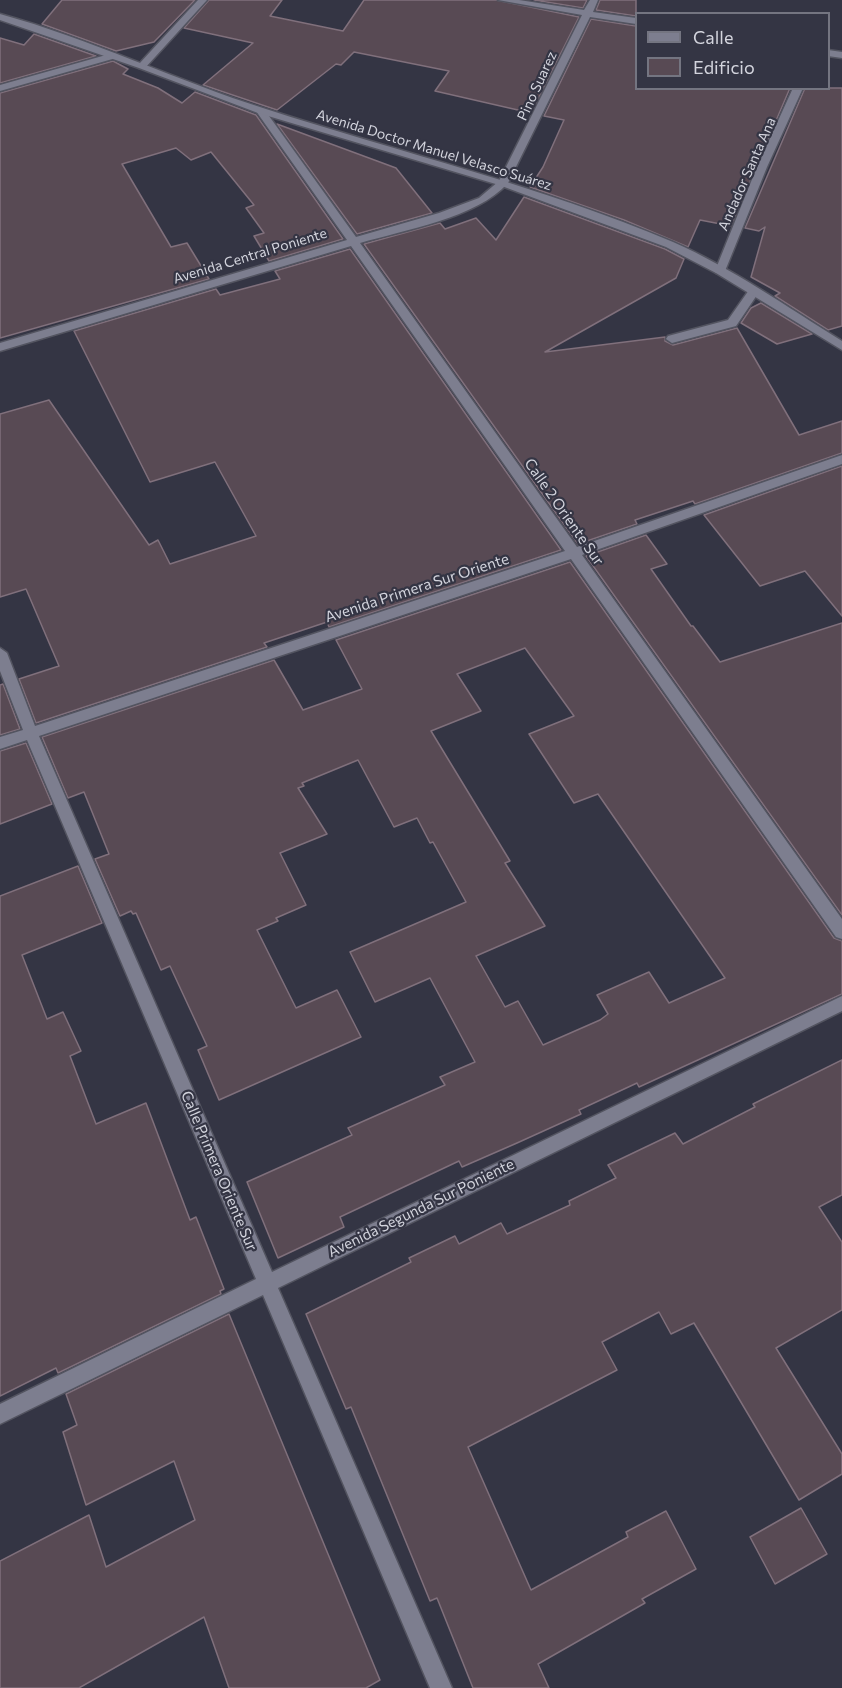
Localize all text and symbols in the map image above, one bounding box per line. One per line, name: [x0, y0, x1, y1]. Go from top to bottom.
legend: [635, 12, 830, 90]
text: Calle: [693, 26, 733, 48]
street label: Pino Suarez: [514, 49, 560, 123]
text: Edificio: [693, 56, 755, 78]
street label: Avenida Doctor Manuel Velasco Suárez: [314, 106, 554, 194]
street label: Andador Santa Ana: [714, 115, 780, 233]
street label: Avenida Central Poniente: [171, 225, 329, 287]
street label: Calle 2 Oriente Sur: [520, 455, 608, 569]
street label: Avenida Primera Sur Oriente: [323, 550, 511, 626]
street label: Calle Primera Oriente Sur: [177, 1088, 261, 1254]
street label: Avenida Segunda Sur Poniente: [325, 1155, 517, 1261]

